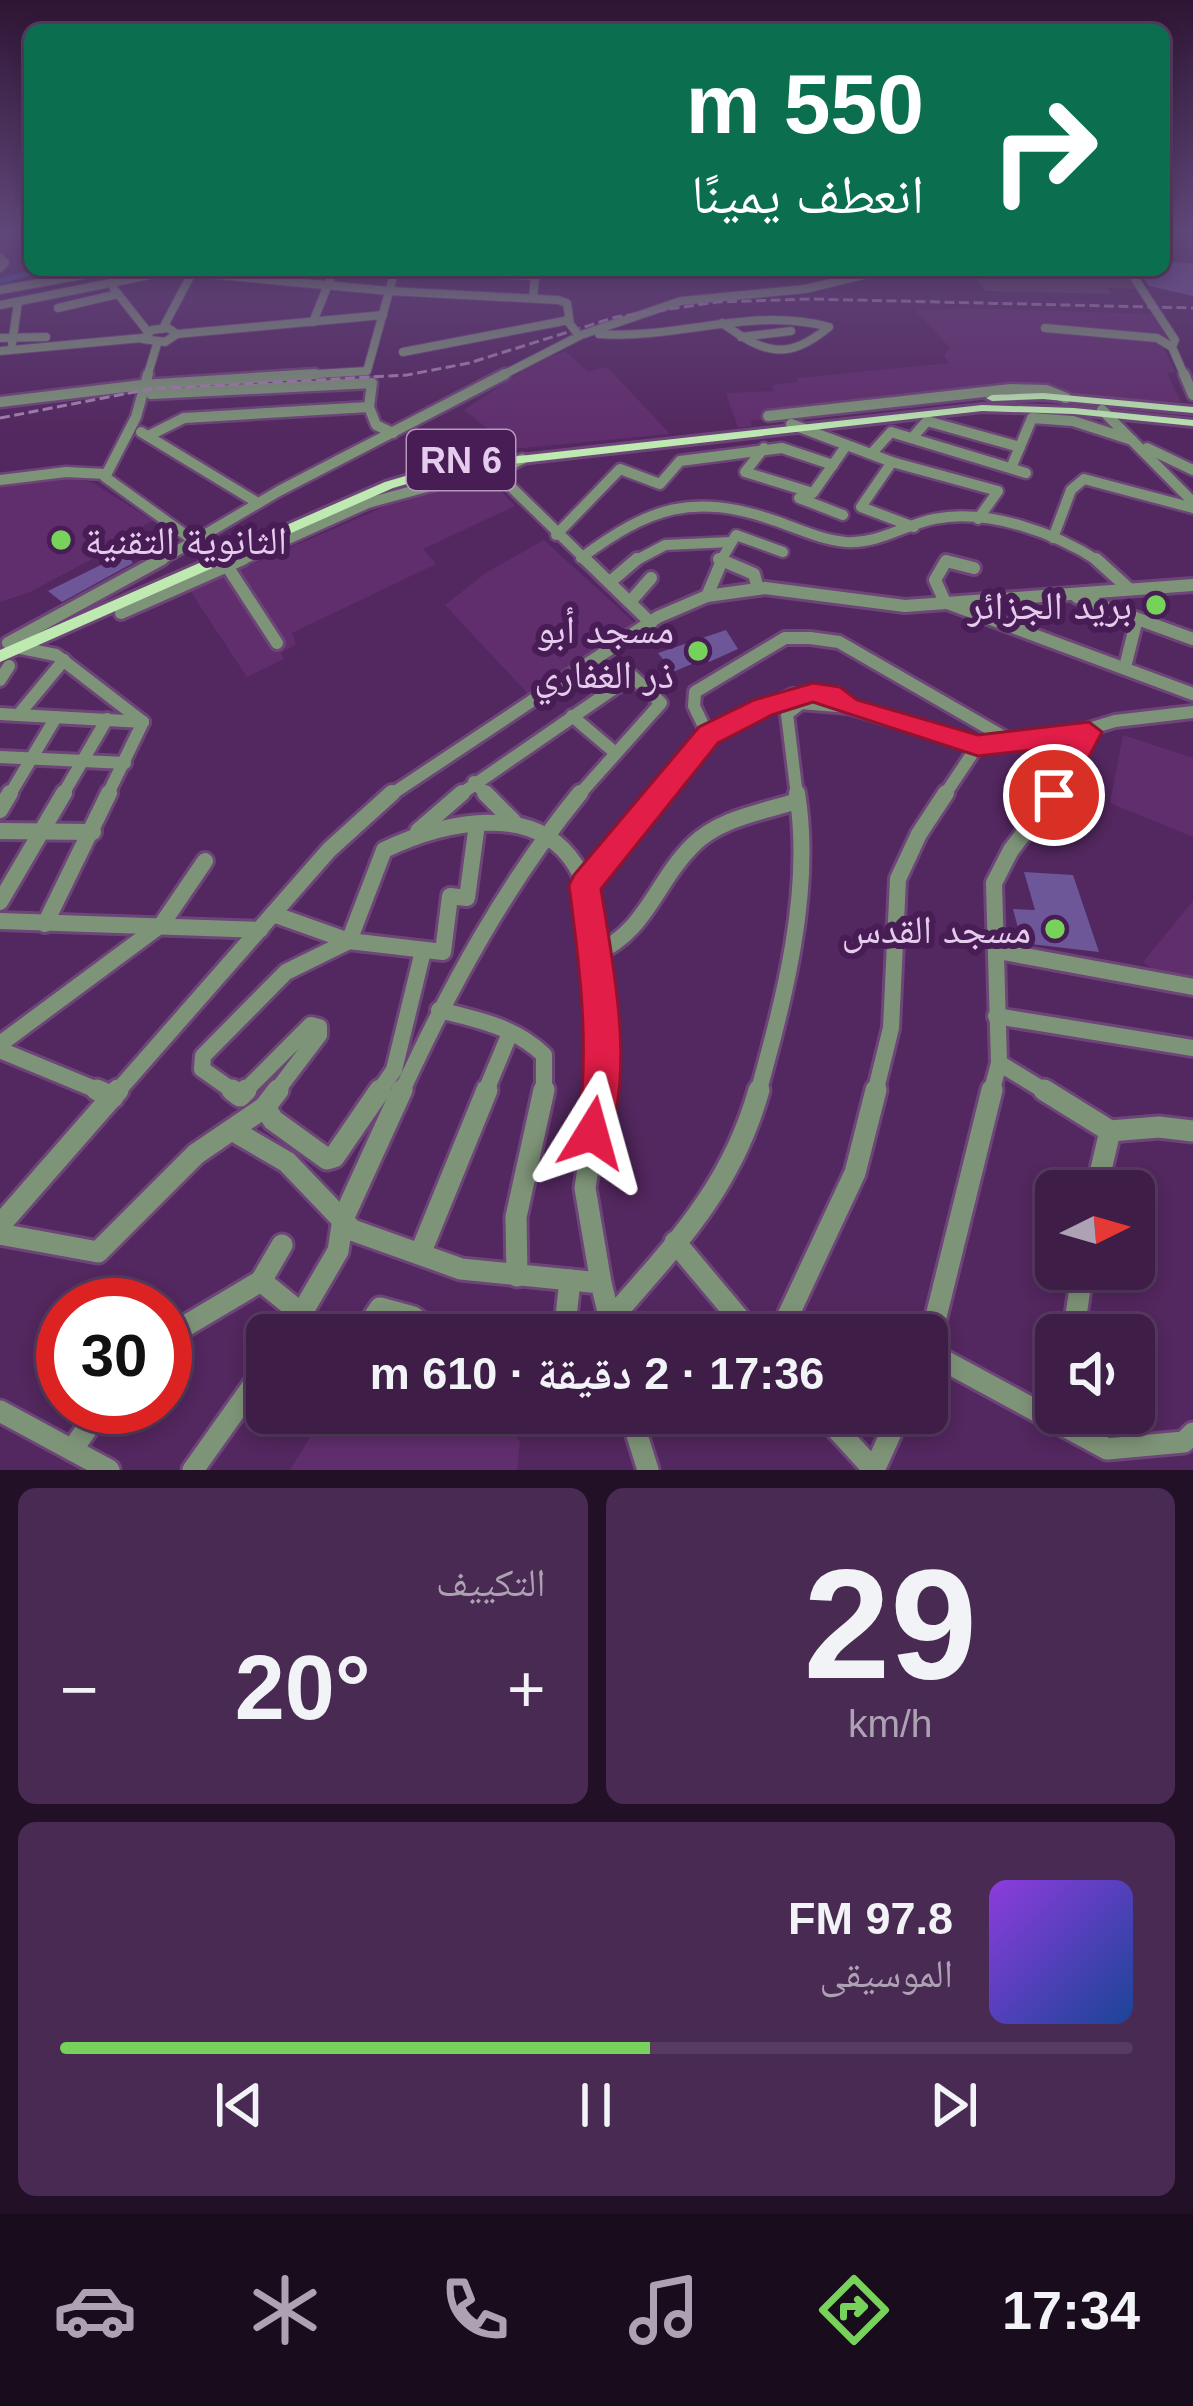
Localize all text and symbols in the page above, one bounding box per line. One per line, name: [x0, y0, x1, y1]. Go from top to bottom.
text: 550 m: [686, 57, 924, 151]
icon: right: [966, 72, 1122, 228]
text: انعطف يمينًا: [691, 164, 924, 224]
road number: RN 6: [407, 430, 515, 490]
place label: الثانوية التقنية: [85, 519, 287, 563]
marker: الثانوية التقنية: [48, 527, 74, 553]
place label: بريد الجزائر: [967, 584, 1132, 628]
marker: بريد الجزائر: [1143, 592, 1169, 618]
place label: مسجد أبو ذر الغفاري: [534, 607, 674, 706]
marker: مسجد أبو ذر الغفاري: [685, 638, 711, 664]
pin: [1003, 744, 1105, 846]
icon: arrive: [1021, 762, 1087, 828]
place label: مسجد القدس: [841, 908, 1031, 954]
marker: مسجد القدس: [1042, 916, 1068, 942]
position arrow: [529, 1070, 655, 1196]
north arrow: [1035, 1170, 1155, 1290]
map controls: [1035, 1170, 1155, 1434]
speed limit sign: 30: [36, 1278, 192, 1434]
button: sound: [1035, 1314, 1155, 1434]
text: 17:36 · 2 دقيقة · 610 m: [370, 1348, 824, 1399]
text: 29: [803, 1537, 977, 1711]
text: التكييف: [436, 1561, 546, 1604]
text: 20°: [235, 1638, 371, 1738]
text: −: [60, 1652, 99, 1726]
text: +: [507, 1652, 545, 1726]
text: km/h: [848, 1702, 933, 1745]
text: 97.8 FM: [788, 1893, 953, 1944]
text: الموسيقى: [820, 1952, 953, 1995]
icon: previous: [206, 2072, 272, 2138]
icon: pause: [563, 2072, 629, 2138]
icon: next: [921, 2072, 987, 2138]
icon: car: [53, 2268, 137, 2352]
icon: climate: [243, 2268, 327, 2352]
icon: phone: [433, 2268, 517, 2352]
icon: music: [622, 2268, 706, 2352]
icon: directions: [812, 2268, 896, 2352]
text: 17:34: [1002, 2280, 1140, 2340]

